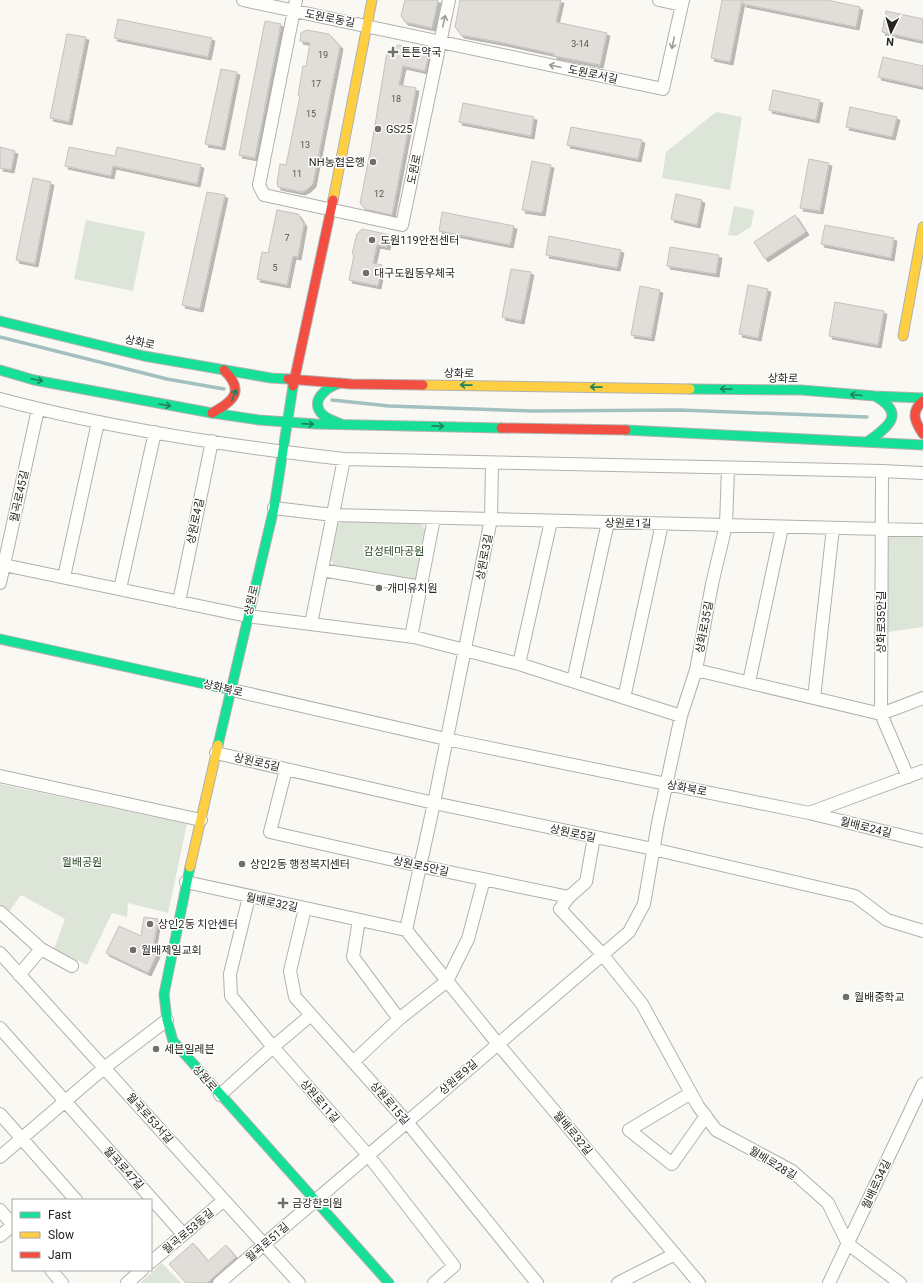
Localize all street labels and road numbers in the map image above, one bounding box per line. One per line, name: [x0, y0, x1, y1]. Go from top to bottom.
street label: 도원로동길: [304, 7, 356, 30]
street label: 도원로서길: [567, 63, 619, 86]
street label: 도원로: [405, 153, 424, 185]
street label: 상화로: [124, 333, 156, 352]
street label: 상화로: [444, 367, 474, 380]
street label: 상화로: [768, 372, 798, 385]
street label: 월곡로45길: [8, 469, 31, 523]
street label: 상원로4길: [184, 497, 207, 545]
street label: 상원로1길: [605, 517, 651, 530]
street label: 상원로3길: [474, 533, 495, 581]
street label: 상원로: [242, 584, 261, 616]
street label: 상화로35안길: [875, 591, 888, 653]
street label: 상화로35길: [693, 600, 716, 654]
street label: 상화북로: [202, 678, 244, 699]
street label: 상원로5길: [233, 751, 281, 774]
street label: 상화북로: [666, 778, 708, 799]
street label: 월배로24길: [839, 815, 893, 840]
street label: 상원로5길: [549, 822, 597, 845]
street label: 상원로5안길: [392, 854, 450, 879]
street label: 월배로32길: [245, 891, 299, 914]
street label: 상원로9길: [436, 1057, 480, 1098]
street label: 상원로: [190, 1063, 219, 1094]
street label: 상원로11길: [297, 1077, 342, 1126]
street label: 상원로15길: [367, 1079, 412, 1128]
street label: 월곡로53서길: [124, 1091, 176, 1146]
street label: 월배로32길: [551, 1109, 595, 1158]
street label: 월곡로47길: [101, 1144, 146, 1192]
street label: 월배로28길: [747, 1144, 799, 1183]
street label: 월배로34길: [859, 1158, 894, 1211]
street label: 월곡로53동길: [160, 1206, 217, 1257]
street label: 월곡로51길: [243, 1220, 292, 1265]

